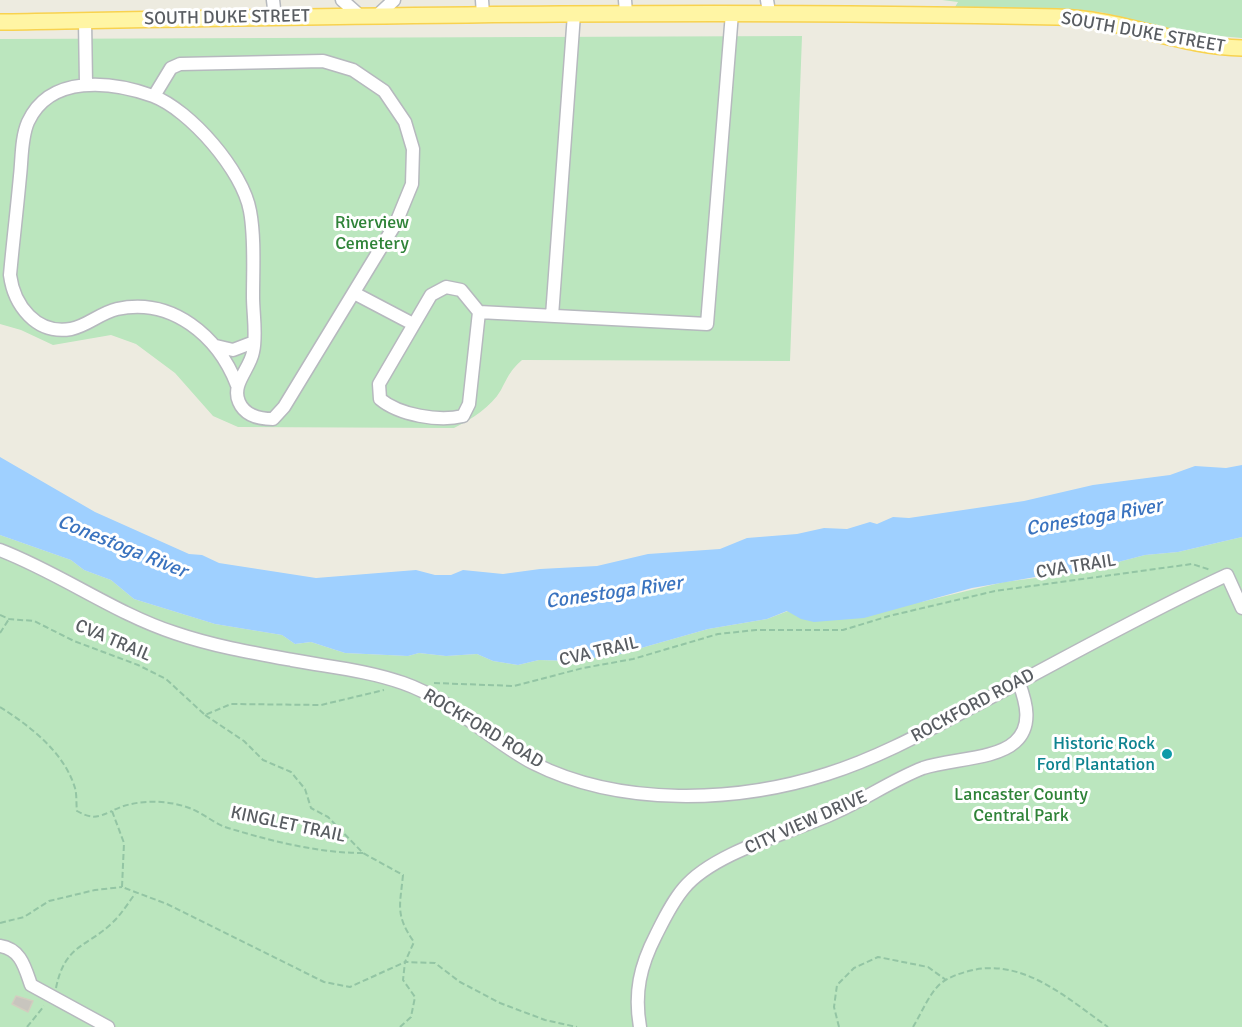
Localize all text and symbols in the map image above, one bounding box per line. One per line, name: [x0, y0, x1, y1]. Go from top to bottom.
street label: SOUTH DUKE STREET: [144, 6, 310, 30]
street label: SOUTH DUKE STREET: [1059, 8, 1227, 58]
park label: Riverview Cemetery: [335, 212, 409, 254]
water label: Conestoga River: [1024, 494, 1164, 542]
water label: Conestoga River: [54, 510, 190, 584]
street label: CVA TRAIL: [1034, 550, 1118, 584]
water label: Conestoga River: [544, 572, 684, 614]
street label: CVA TRAIL: [72, 615, 154, 667]
street label: CVA TRAIL: [557, 632, 641, 672]
street label: ROCKFORD ROAD: [908, 664, 1038, 748]
street label: ROCKFORD ROAD: [419, 685, 547, 773]
place label: Historic Rock Ford Plantation: [1037, 733, 1155, 776]
marker: Historic Rock Ford Plantation: [1160, 747, 1174, 761]
park label: Lancaster County Central Park: [954, 784, 1088, 826]
street label: CITY VIEW DRIVE: [742, 786, 870, 860]
street label: KINGLET TRAIL: [228, 802, 348, 848]

